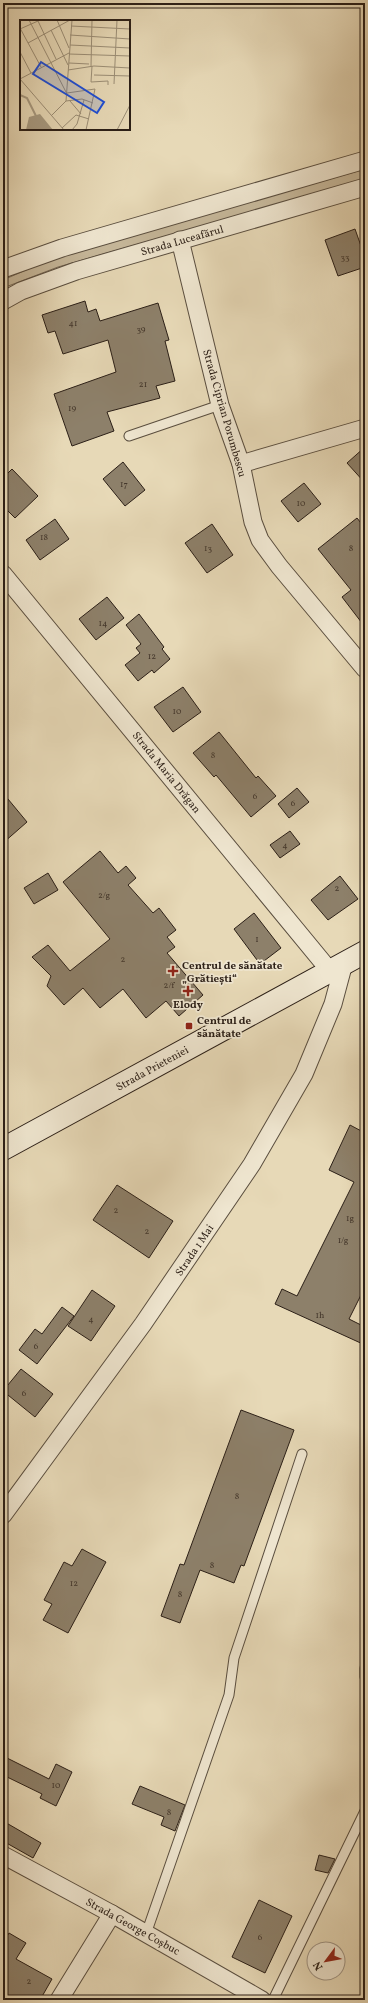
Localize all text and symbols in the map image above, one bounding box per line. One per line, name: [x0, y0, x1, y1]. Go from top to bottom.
inset map: [20, 20, 130, 130]
street label: Strada Luceafărul: [139, 222, 226, 260]
house number: 33: [340, 251, 350, 264]
house number: 41: [69, 317, 77, 330]
house number: 39: [136, 323, 146, 336]
street label: Strada Ciprian Porumbescu: [198, 348, 249, 479]
house number: 21: [139, 378, 147, 391]
house number: 19: [68, 402, 76, 415]
house number: 17: [120, 478, 128, 491]
house number: 10: [297, 497, 306, 510]
house number: 18: [40, 531, 48, 544]
house number: 13: [204, 542, 212, 555]
house number: 8: [349, 542, 354, 555]
house number: 14: [99, 617, 107, 630]
house number: 12: [148, 650, 156, 663]
house number: 10: [173, 705, 182, 718]
street label: Strada Maria Drăgan: [128, 729, 204, 817]
house number: 8: [211, 749, 216, 762]
house number: 6: [253, 790, 258, 803]
house number: 6: [291, 797, 296, 810]
house number: 4: [282, 839, 288, 852]
house number: 2: [335, 882, 340, 895]
house number: 2/g: [98, 889, 110, 902]
house number: 1: [255, 933, 259, 946]
house number: 2: [121, 953, 126, 966]
place label: Centrul de sănătate „Grătiești“: [182, 959, 283, 987]
marker: Centrul de sănătate „Grătiești“: [167, 965, 179, 977]
house number: 2/f: [164, 979, 175, 992]
marker: Elody: [183, 986, 193, 996]
place label: Elody: [173, 998, 204, 1013]
place label: Centrul de sănătate: [197, 1014, 252, 1042]
marker: Centrul de sănătate: [184, 1021, 194, 1031]
street label: Strada Prieteniei: [114, 1043, 192, 1095]
house number: 2: [114, 1204, 119, 1217]
house number: 1g: [346, 1212, 354, 1225]
street label: Strada 1 Mai: [172, 1222, 218, 1280]
house number: 2: [145, 1225, 150, 1238]
house number: 1/g: [338, 1234, 349, 1247]
house number: 1h: [316, 1309, 325, 1322]
house number: 4: [88, 1313, 94, 1326]
house number: 6: [34, 1340, 39, 1353]
house number: 6: [22, 1387, 27, 1400]
house number: 8: [235, 1490, 240, 1503]
house number: 8: [210, 1559, 215, 1572]
house number: 12: [70, 1577, 78, 1590]
house number: 8: [178, 1588, 183, 1601]
house number: 10: [52, 1779, 61, 1792]
house number: 8: [167, 1806, 172, 1819]
street label: Strada George Coșbuc: [82, 1895, 182, 1959]
house number: 6: [258, 1931, 263, 1944]
north arrow: [306, 1941, 346, 1981]
text: N: [310, 1958, 327, 1973]
house number: 2: [27, 1975, 32, 1988]

